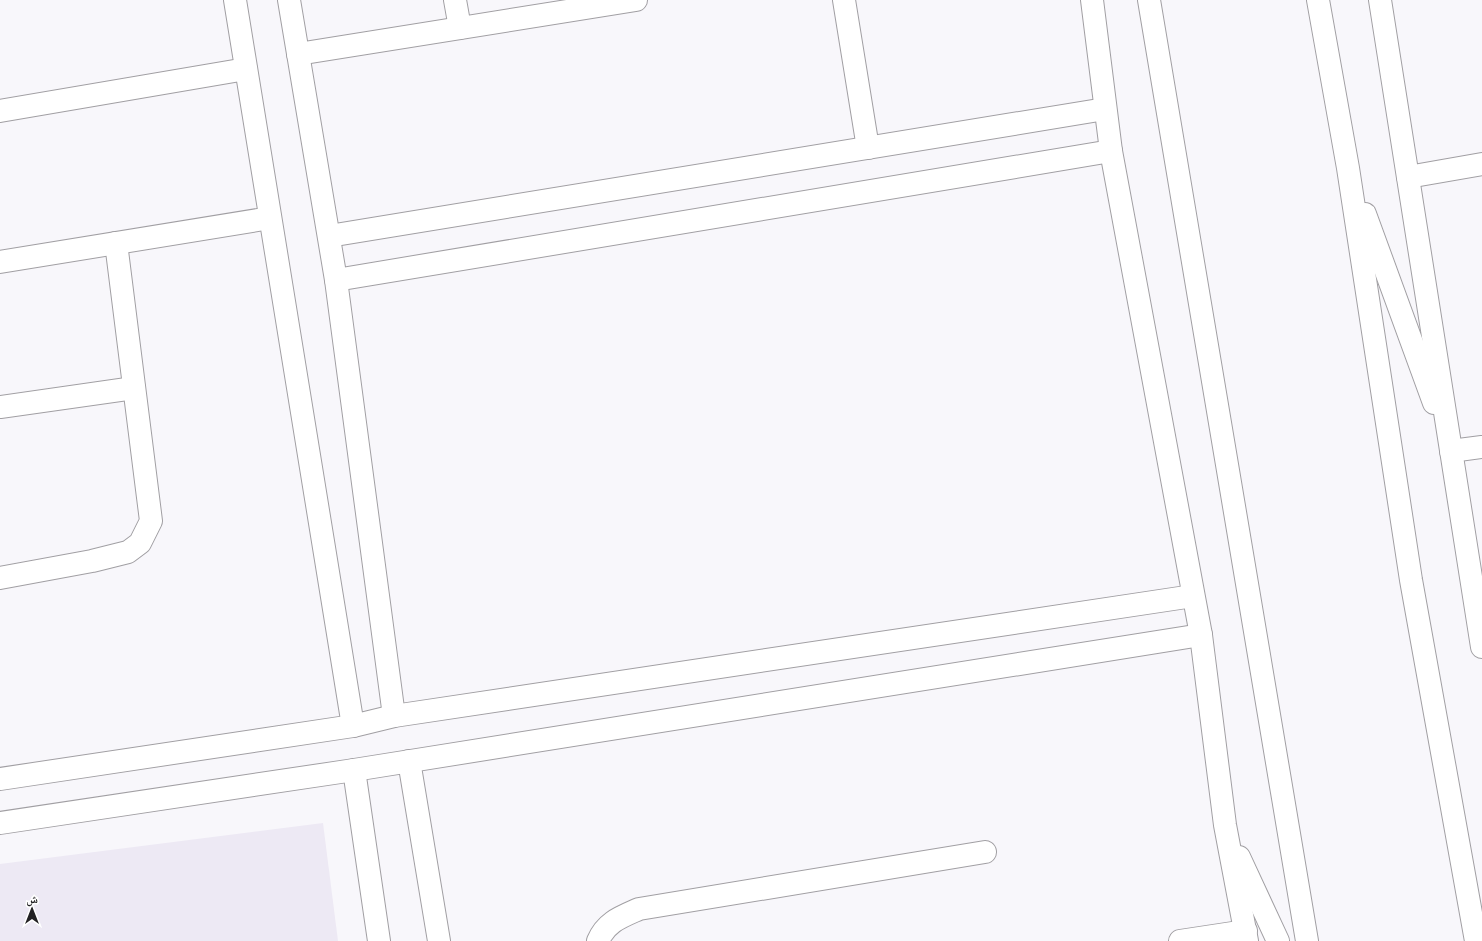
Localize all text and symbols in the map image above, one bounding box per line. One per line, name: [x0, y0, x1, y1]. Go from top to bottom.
north arrow: [12, 889, 52, 929]
text: ش: [26, 893, 38, 907]

